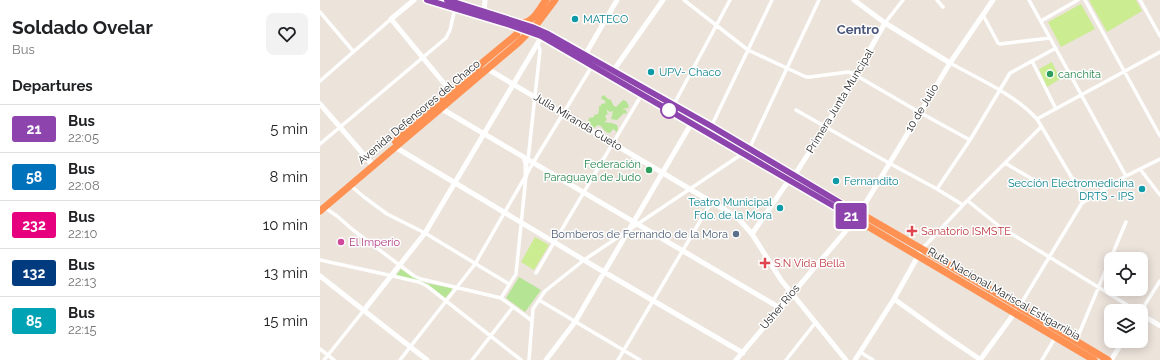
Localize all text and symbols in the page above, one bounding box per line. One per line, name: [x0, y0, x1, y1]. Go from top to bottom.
button: heart: [266, 13, 308, 55]
place label: MATECO: [583, 13, 628, 26]
marker: MATECO: [570, 14, 580, 24]
text: Soldado Ovelar: [12, 16, 153, 38]
district label: Centro: [837, 22, 879, 37]
text: Bus: [12, 42, 35, 57]
street label: Primera Junta Muncipal: [804, 46, 876, 156]
street label: Avenida Defensores del Chaco: [355, 57, 483, 167]
place label: UPV- Chaco: [659, 66, 721, 79]
marker: UPV- Chaco: [646, 67, 656, 77]
place label: canchita: [1058, 68, 1101, 81]
marker: canchita: [1045, 69, 1055, 79]
text: Departures: [12, 77, 93, 95]
street label: 10 de Julio: [903, 81, 942, 134]
street label: Julia Miranda Cueto: [532, 91, 625, 154]
unlabelled marker: [660, 101, 678, 119]
text: Bus: [68, 112, 95, 130]
text: 5 min: [270, 120, 308, 138]
text: 21: [27, 121, 41, 137]
text: 22:05: [68, 130, 99, 145]
place label: Federación Paraguaya de Judo: [544, 158, 641, 184]
text: Bus: [68, 160, 95, 178]
marker: Federación Paraguaya de Judo: [644, 165, 654, 175]
text: 8 min: [269, 168, 308, 186]
text: 58: [26, 169, 42, 185]
place label: Fernandito: [844, 175, 899, 188]
marker: Fernandito: [831, 176, 841, 186]
place label: Sección Electromedicina DRTS - IPS: [1008, 177, 1134, 203]
text: 22:08: [68, 178, 100, 193]
marker: Sección Electromedicina DRTS - IPS: [1137, 184, 1147, 194]
place label: Teatro Municipal Fdo. de la Mora: [688, 196, 772, 222]
marker: Teatro Municipal Fdo. de la Mora: [775, 203, 785, 213]
line badge: 21: [833, 203, 869, 229]
text: Bus: [68, 208, 95, 226]
text: 21: [844, 208, 858, 224]
text: 10 min: [263, 216, 308, 234]
text: 232: [22, 217, 46, 233]
marker: Sanatorio ISMSTE: [906, 225, 918, 237]
place label: Sanatorio ISMSTE: [921, 225, 1011, 238]
text: 22:10: [68, 226, 98, 241]
place label: Bomberos de Fernando de la Mora: [551, 228, 728, 241]
marker: Bomberos de Fernando de la Mora: [731, 229, 741, 239]
place label: El Imperio: [349, 236, 401, 249]
marker: El Imperio: [336, 237, 346, 247]
street label: Ruta Nacional Mariscal Estigarribia: [925, 245, 1083, 343]
map controls: [1104, 252, 1148, 348]
button: locate: [1104, 252, 1148, 296]
text: Bus: [68, 256, 95, 274]
marker: S.N Vida Bella: [759, 257, 771, 269]
place label: S.N Vida Bella: [774, 257, 845, 270]
text: 13 min: [264, 264, 308, 282]
text: 132: [23, 265, 45, 281]
text: 22:13: [68, 274, 97, 289]
street label: Usher Ríos: [758, 282, 802, 332]
text: Bus: [68, 304, 95, 322]
button: layers: [1104, 304, 1148, 348]
text: 15 min: [264, 312, 308, 330]
text: 85: [26, 313, 42, 329]
text: 22:15: [68, 322, 97, 337]

